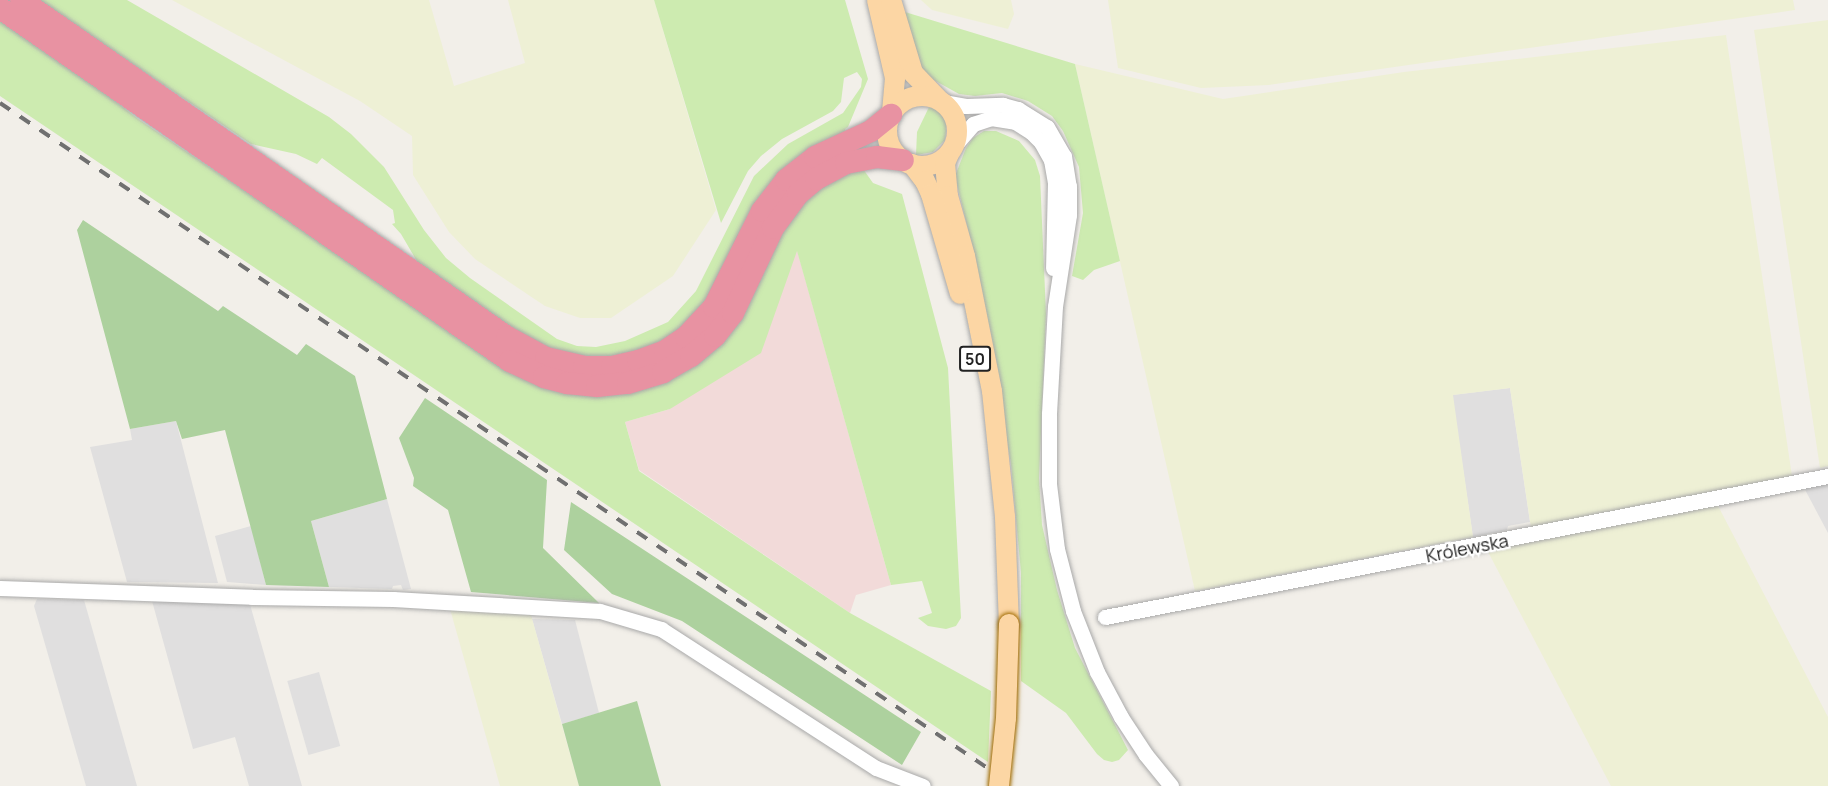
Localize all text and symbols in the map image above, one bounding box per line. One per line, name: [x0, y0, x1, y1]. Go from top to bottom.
road number: 50: [958, 346, 992, 372]
street label: Królewska: [1424, 529, 1510, 567]

